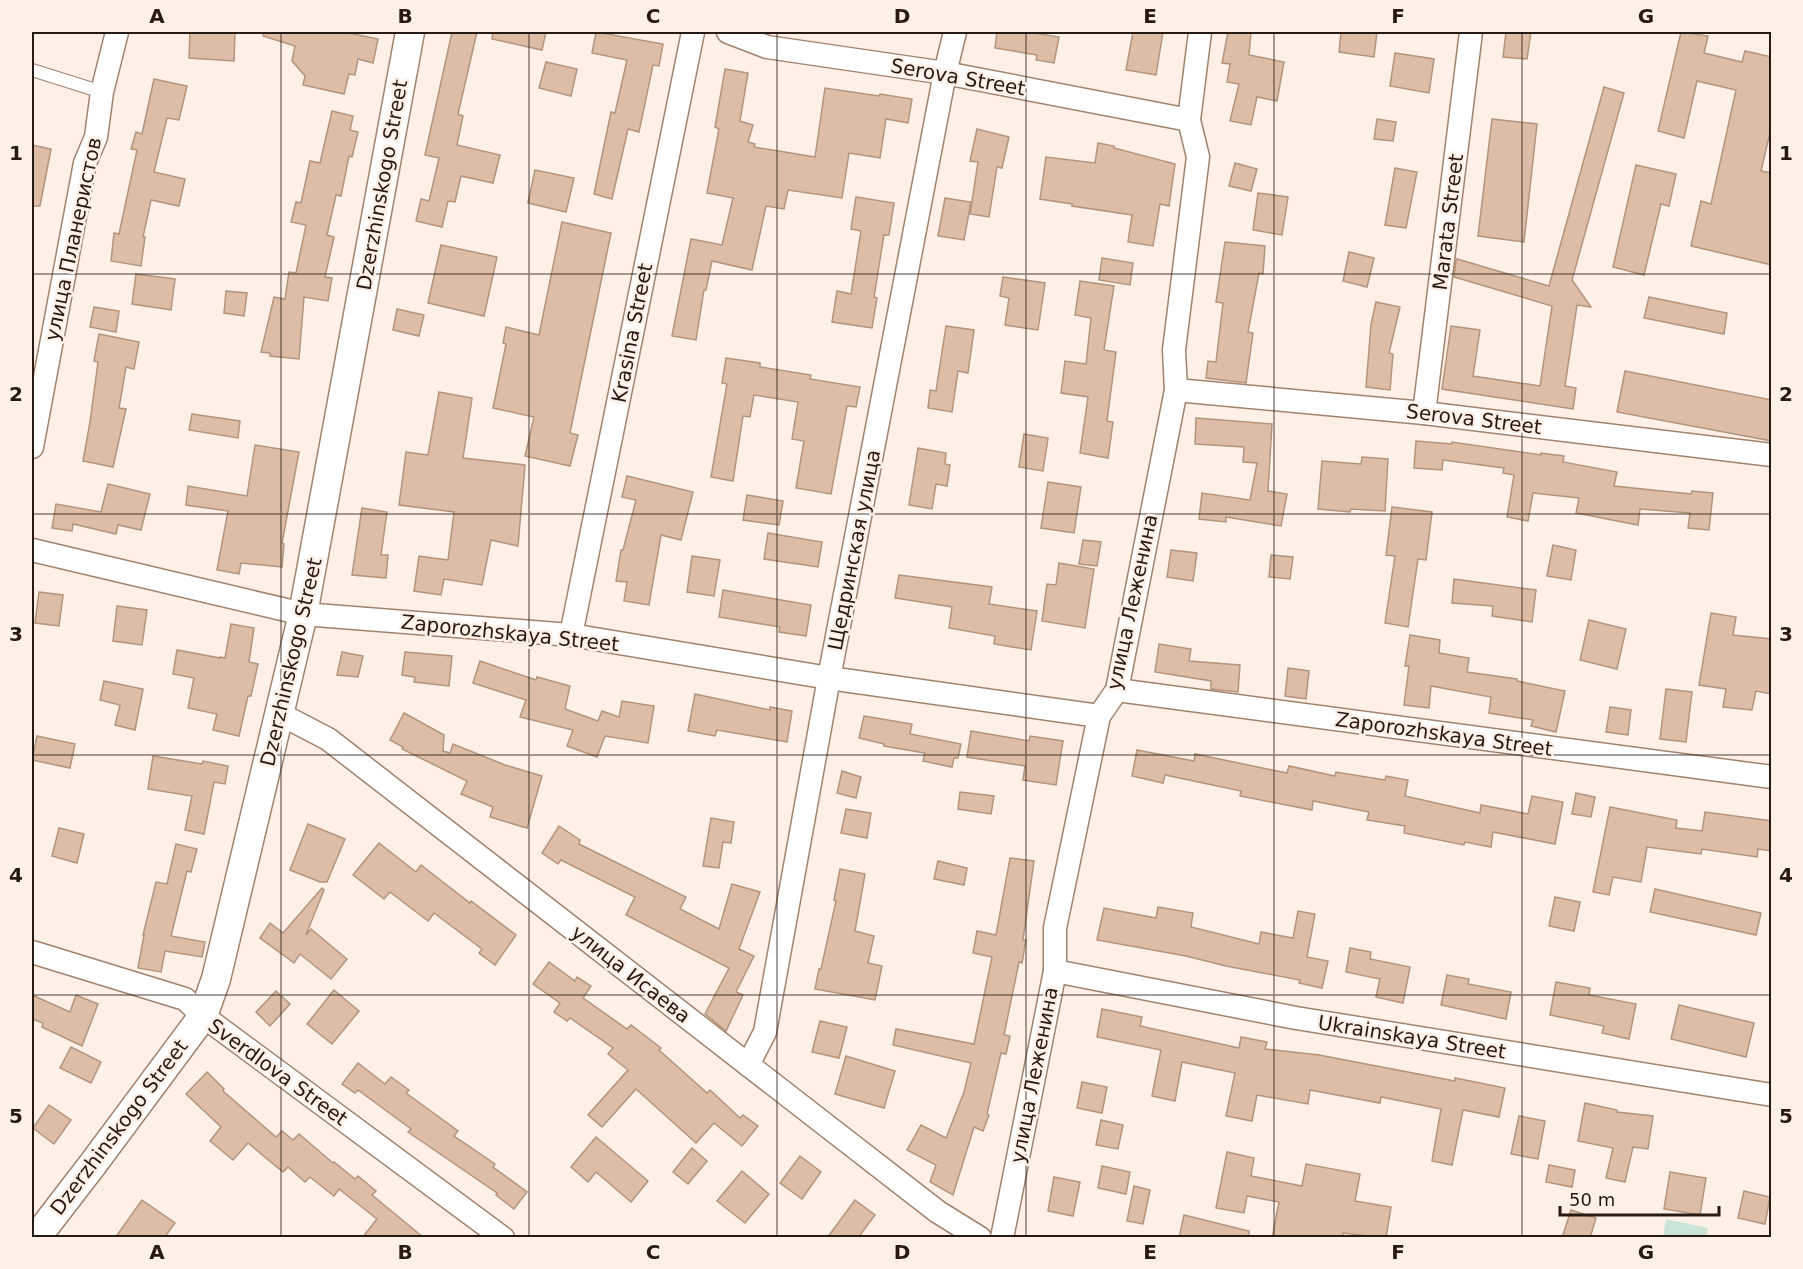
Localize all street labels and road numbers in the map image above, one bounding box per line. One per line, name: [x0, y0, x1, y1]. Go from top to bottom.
street label: Serova Street: [889, 53, 1027, 101]
street label: Dzerzhinskogo Street: [352, 78, 412, 292]
street label: улица Планеристов: [40, 135, 106, 343]
street label: Marata Street: [1428, 152, 1468, 292]
street label: Krasina Street: [607, 261, 657, 405]
street label: Serova Street: [1405, 399, 1543, 439]
street label: Щедринская улица: [823, 448, 885, 652]
street label: улица Леженина: [1102, 512, 1162, 692]
street label: Dzerzhinskogo Street: [255, 555, 327, 769]
street label: Zaporozhskaya Street: [400, 610, 620, 656]
street label: Zaporozhskaya Street: [1334, 707, 1554, 761]
street label: улица Исаева: [567, 920, 695, 1028]
street label: улица Леженина: [1005, 985, 1063, 1165]
street label: Ukrainskaya Street: [1316, 1010, 1508, 1064]
street label: Sverdlova Street: [204, 1013, 352, 1131]
street label: Dzerzhinskogo Street: [45, 1034, 193, 1219]

